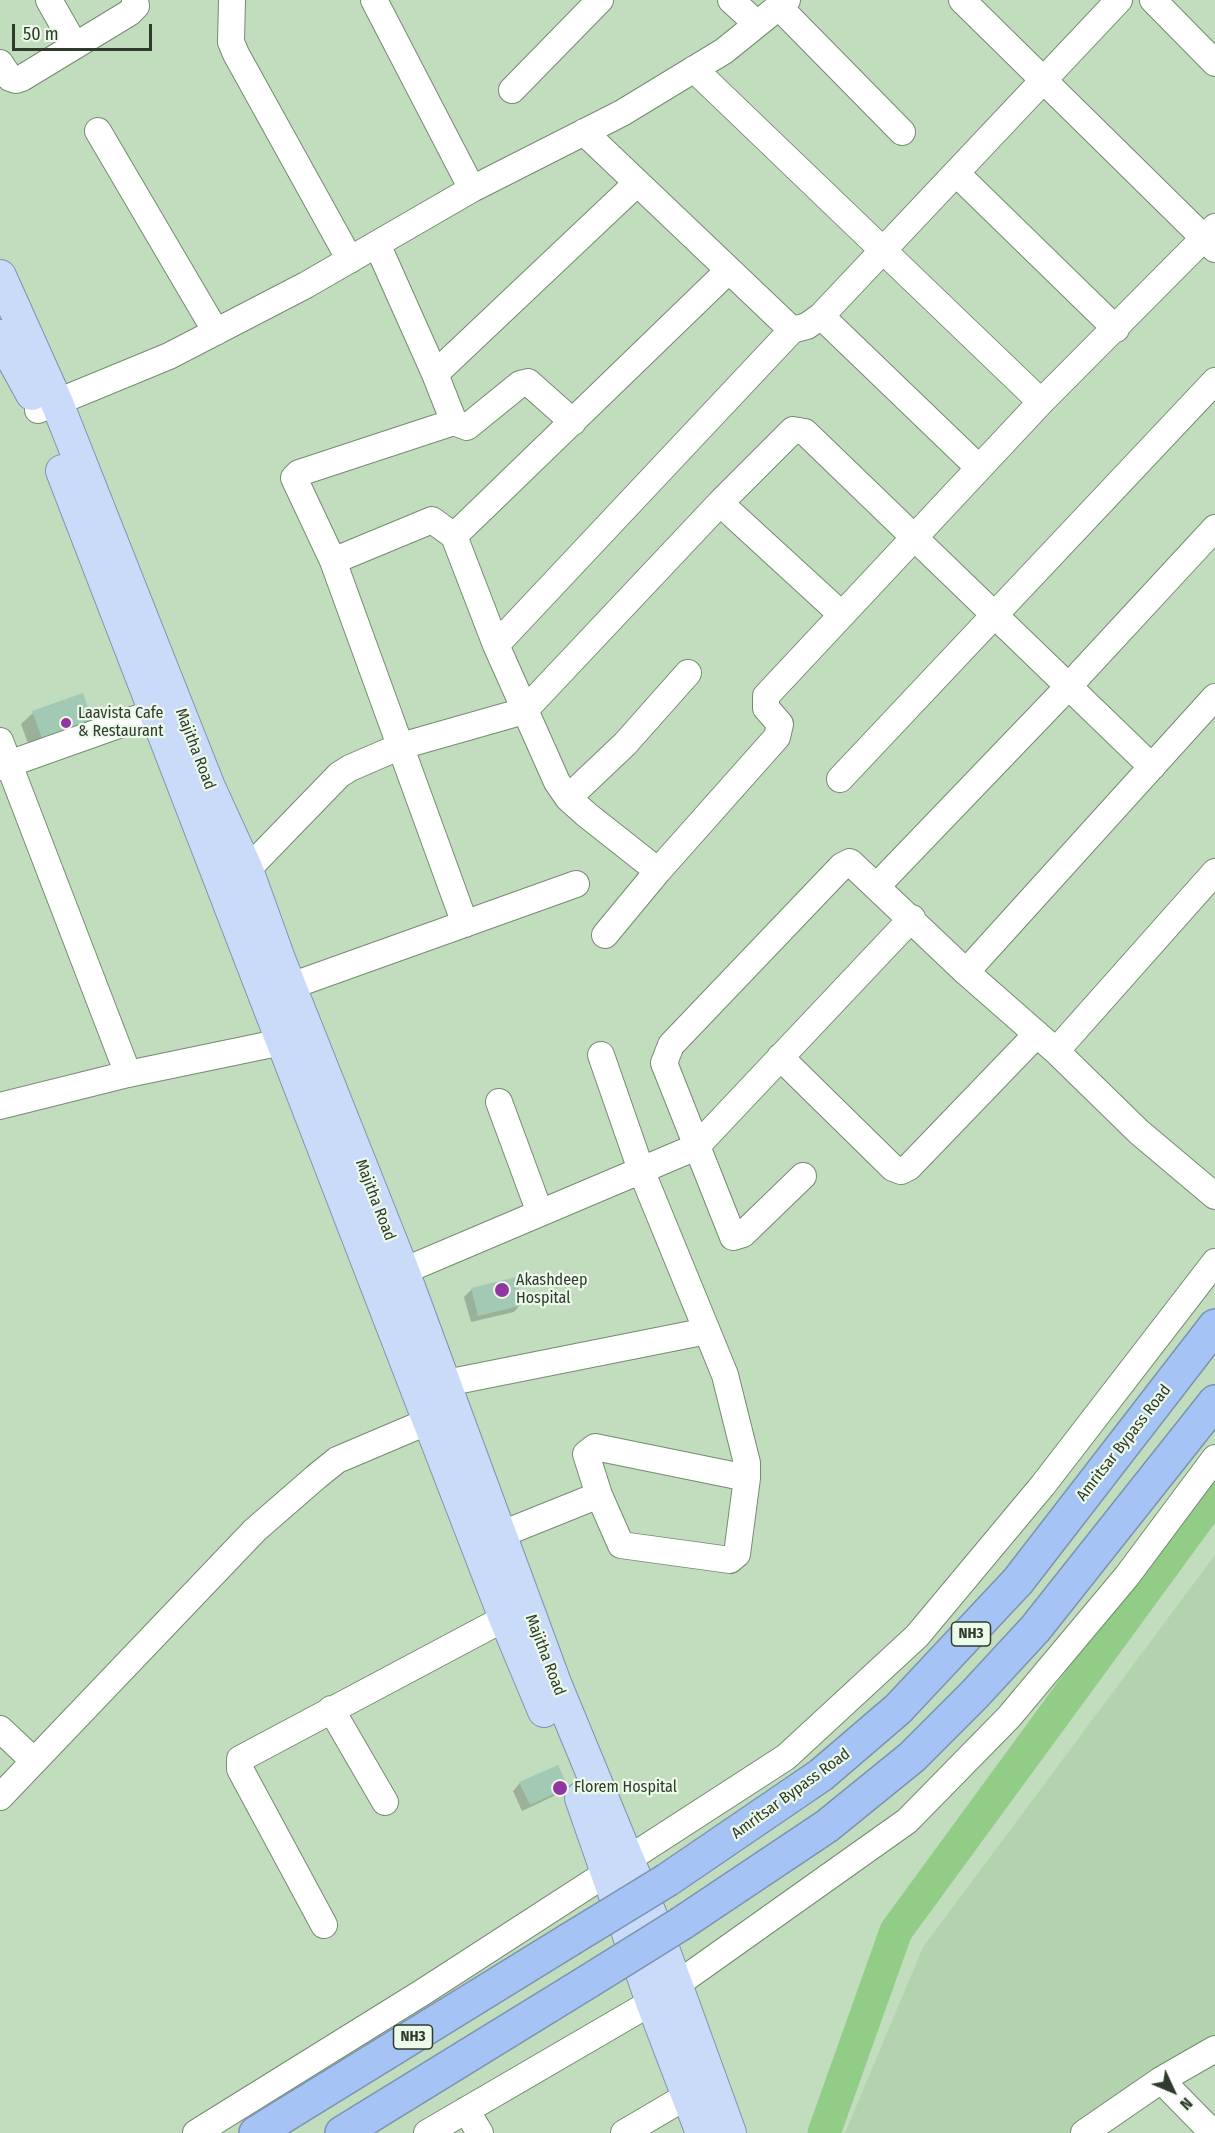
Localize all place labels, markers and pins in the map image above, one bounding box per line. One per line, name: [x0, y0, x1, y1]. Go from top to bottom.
place label: Laavista Cafe & Restaurant: [78, 704, 164, 742]
marker: Laavista Cafe & Restaurant: [59, 716, 73, 730]
place label: Akashdeep Hospital: [516, 1271, 588, 1309]
marker: Akashdeep Hospital: [493, 1281, 511, 1299]
place label: Florem Hospital: [574, 1778, 677, 1798]
marker: Florem Hospital: [551, 1779, 569, 1797]

